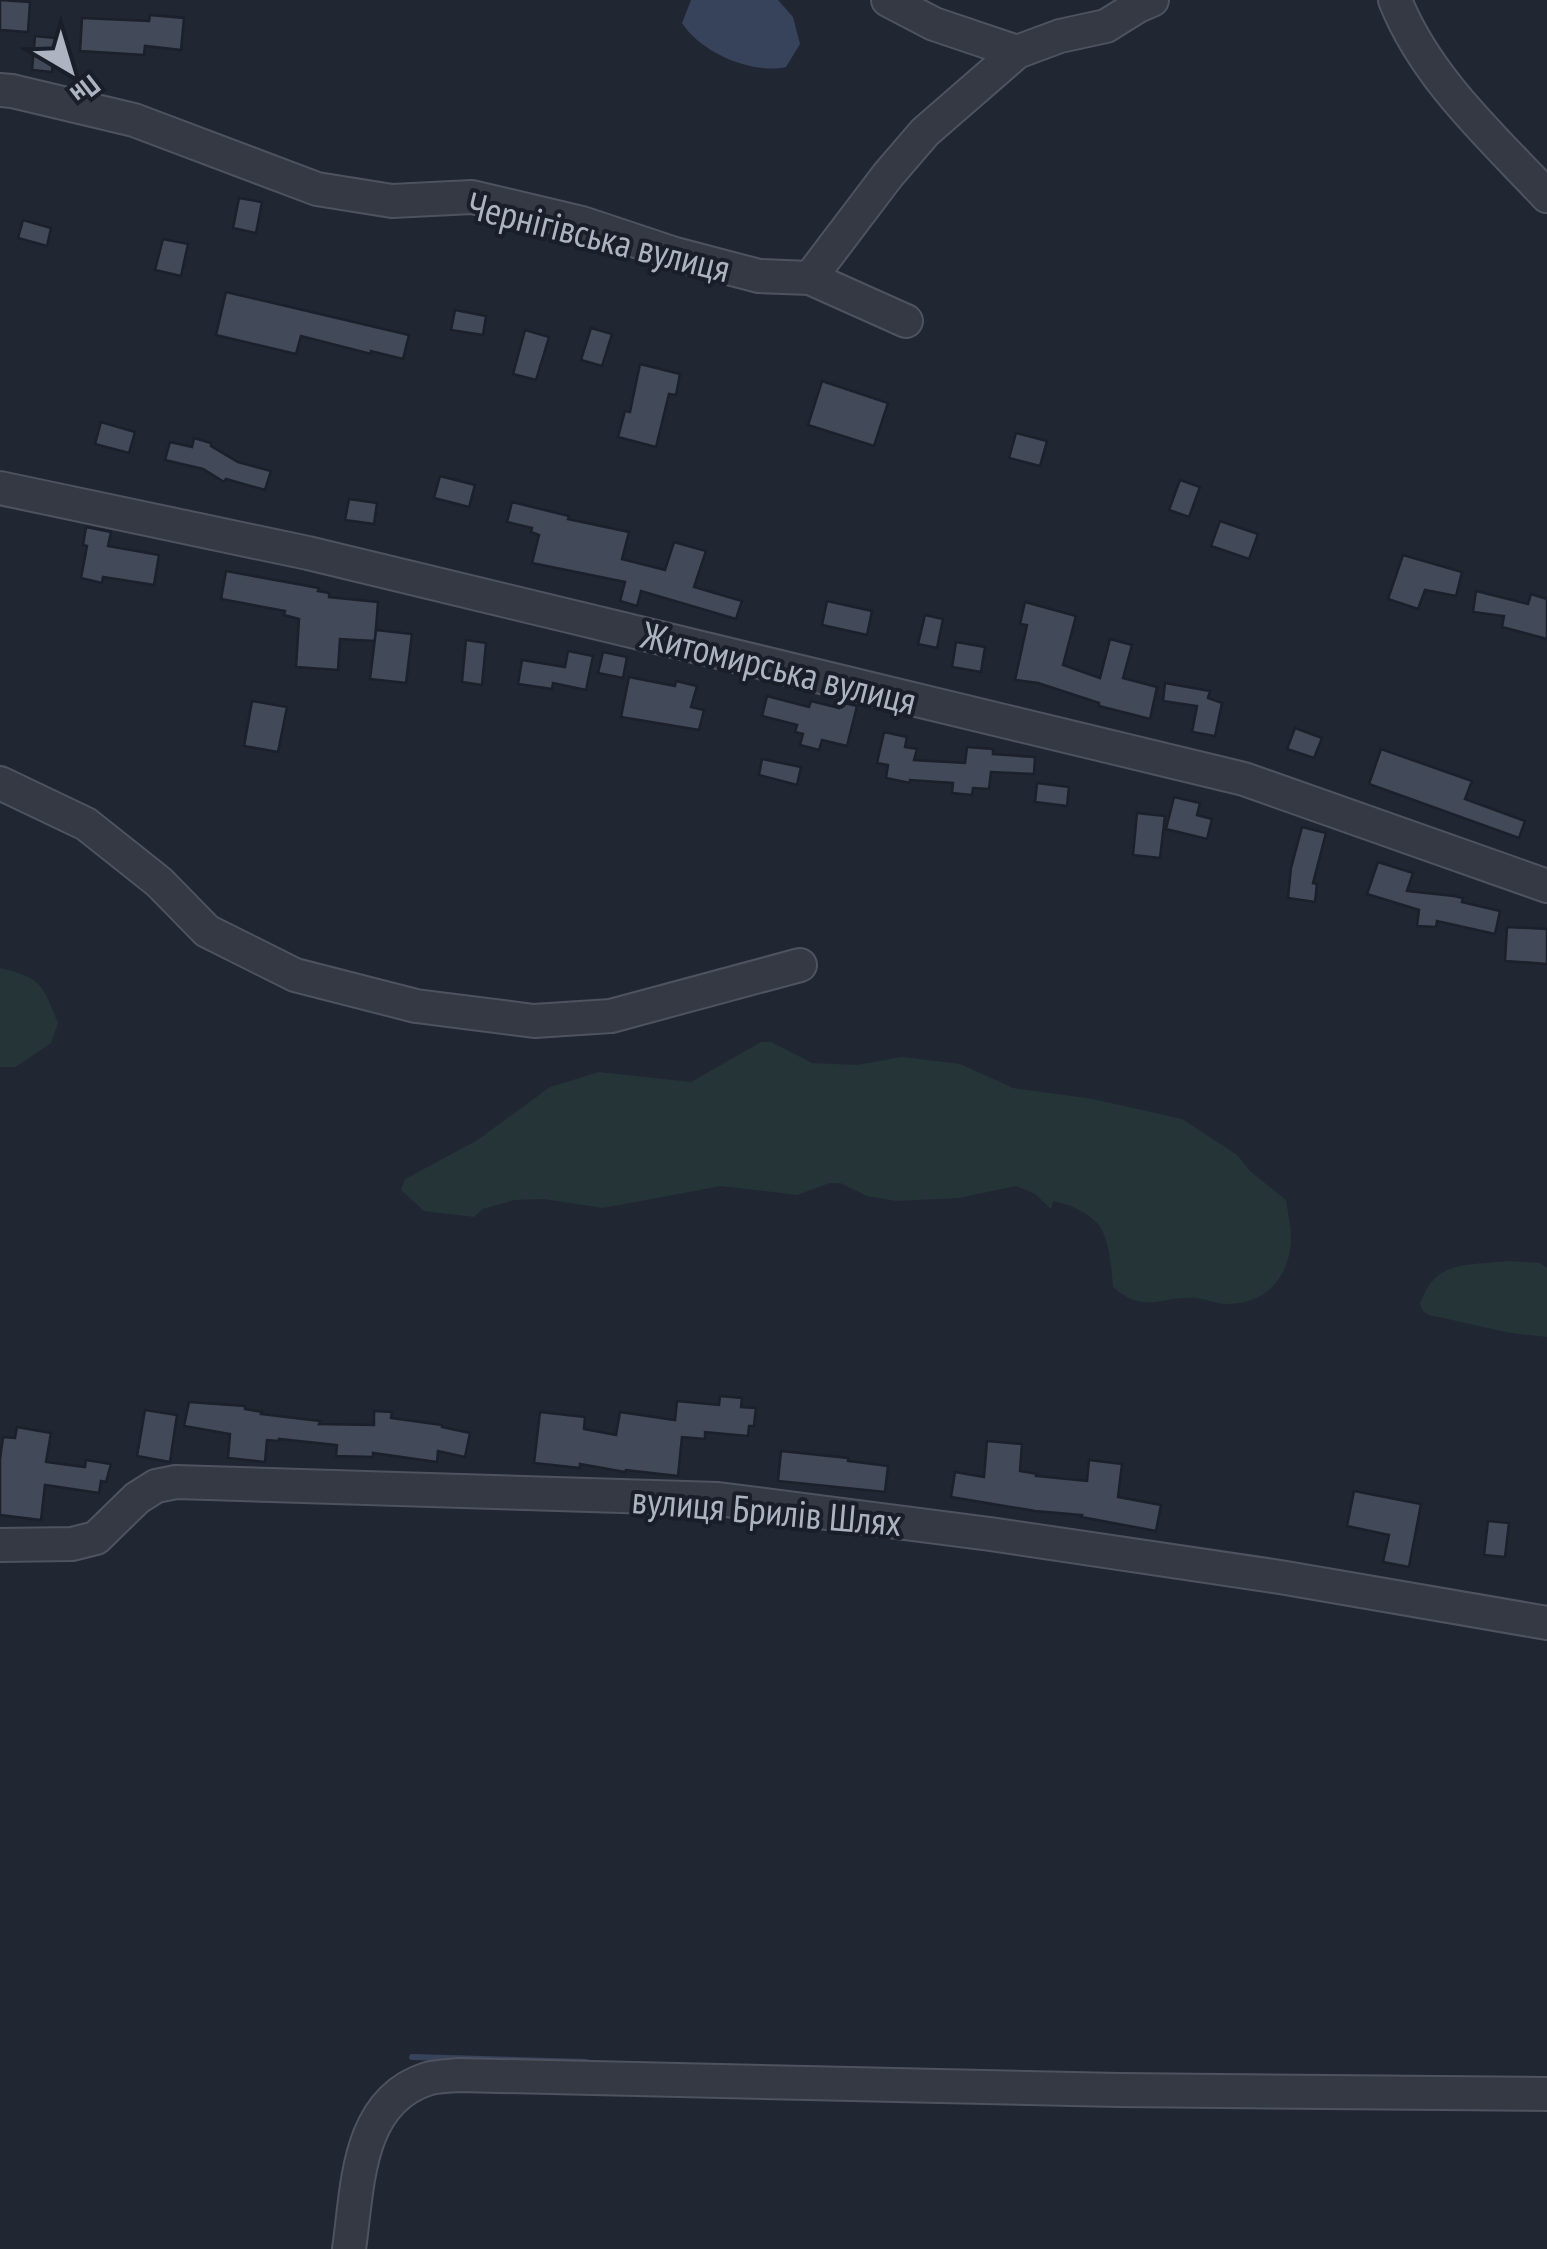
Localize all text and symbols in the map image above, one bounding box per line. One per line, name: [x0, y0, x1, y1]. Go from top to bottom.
north arrow: [20, 20, 120, 120]
text: Пн: [64, 67, 108, 113]
street label: Чернігівська вулиця: [463, 180, 735, 292]
street label: Житомирська вулиця: [636, 609, 921, 725]
street label: вулиця Брилів Шлях: [630, 1474, 904, 1546]

